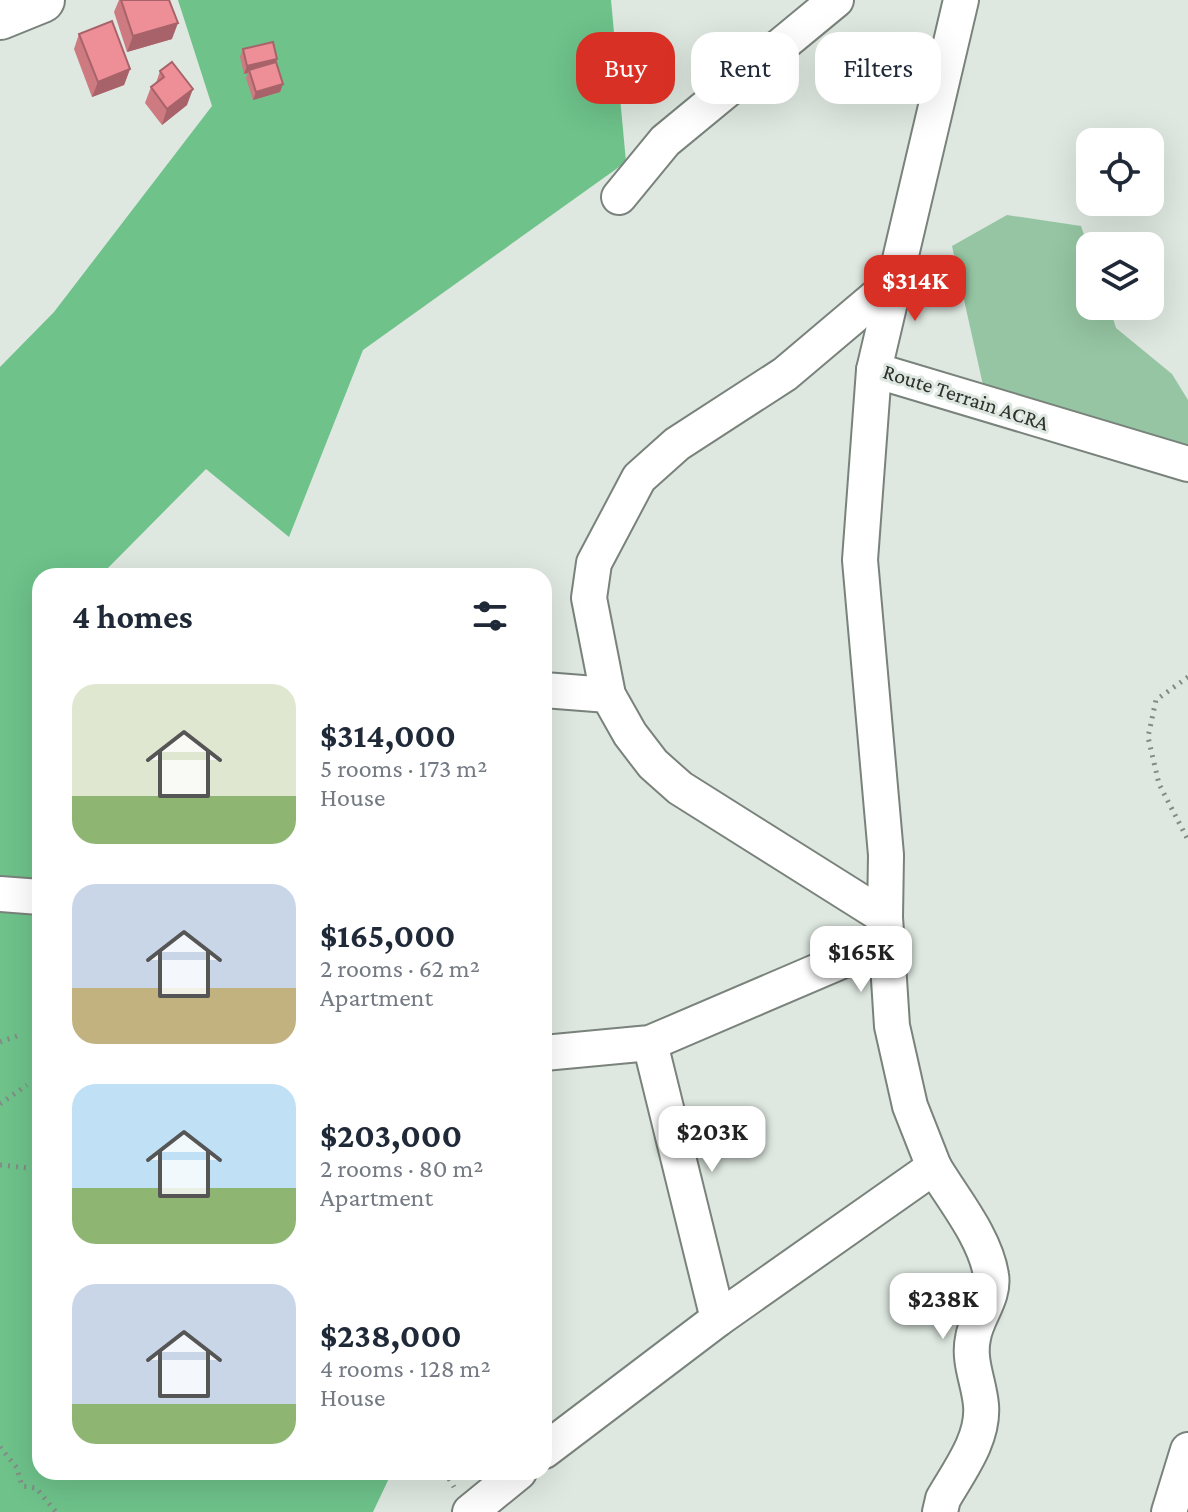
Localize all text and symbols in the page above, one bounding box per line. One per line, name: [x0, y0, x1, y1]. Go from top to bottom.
chip: Buy: [576, 32, 675, 104]
chip: Rent: [691, 32, 799, 104]
chip: Filters: [815, 32, 941, 104]
map controls: [1076, 128, 1164, 320]
button: locate: [1076, 128, 1164, 216]
button: layers: [1076, 232, 1164, 320]
pin: $314K: [859, 255, 971, 323]
text: $314K: [882, 266, 948, 295]
street label: Route Terrain ACRA: [880, 358, 1052, 436]
icon: filters: [468, 594, 512, 638]
text: 4 homes: [72, 598, 193, 635]
icon: home: [136, 716, 232, 812]
text: $314,000: [320, 717, 456, 754]
text: 5 rooms · 173 m²: [320, 754, 487, 783]
text: House: [320, 783, 385, 812]
icon: home: [136, 916, 232, 1012]
text: $165,000: [320, 917, 456, 954]
pin: $165K: [805, 926, 917, 994]
text: $165K: [828, 937, 894, 966]
text: 2 rooms · 62 m²: [320, 954, 480, 983]
text: Apartment: [320, 983, 433, 1012]
pin: $203K: [656, 1106, 768, 1174]
icon: home: [136, 1116, 232, 1212]
text: $203,000: [320, 1117, 462, 1154]
text: $203K: [677, 1117, 747, 1146]
text: 2 rooms · 80 m²: [320, 1154, 483, 1183]
text: Apartment: [320, 1183, 433, 1212]
pin: $238K: [887, 1273, 999, 1341]
text: $238K: [908, 1284, 978, 1313]
icon: home: [136, 1316, 232, 1412]
text: $238,000: [320, 1317, 462, 1354]
text: 4 rooms · 128 m²: [320, 1354, 491, 1383]
text: House: [320, 1383, 385, 1412]

